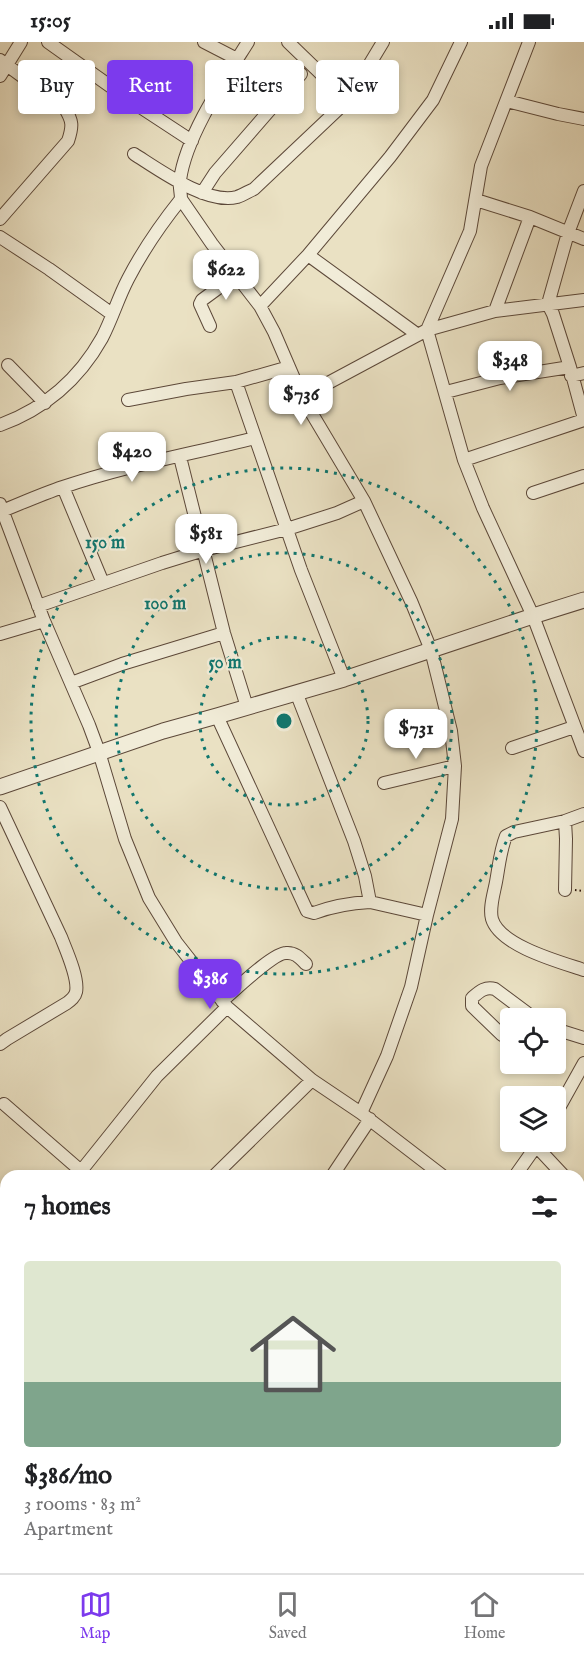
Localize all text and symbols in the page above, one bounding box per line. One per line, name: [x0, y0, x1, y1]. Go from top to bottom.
text: 15:05: [30, 7, 71, 35]
chip: Buy: [18, 60, 95, 114]
chip: Rent: [107, 60, 193, 114]
chip: Filters: [205, 60, 304, 114]
chip: New: [316, 60, 399, 114]
pin: $622: [190, 250, 262, 301]
text: $622: [207, 257, 245, 282]
pin: $348: [474, 341, 546, 392]
text: $348: [492, 348, 528, 373]
pin: $736: [265, 375, 337, 426]
text: $736: [283, 382, 319, 407]
pin: $420: [96, 432, 168, 483]
text: $420: [112, 439, 152, 464]
pin: $581: [170, 514, 242, 565]
text: $581: [189, 521, 223, 546]
text: 150 m: [85, 532, 125, 555]
text: 100 m: [144, 593, 186, 616]
text: 50 m: [208, 652, 242, 675]
pin: $731: [380, 709, 452, 760]
centre of rings: [274, 711, 294, 731]
text: $731: [398, 716, 434, 741]
pin: $386: [174, 959, 246, 1010]
text: $386: [193, 966, 227, 991]
map controls: [500, 1008, 566, 1152]
button: locate: [500, 1008, 566, 1074]
button: layers: [500, 1086, 566, 1152]
text: 7 homes: [24, 1190, 111, 1223]
icon: filters: [528, 1190, 561, 1223]
icon: home: [239, 1300, 347, 1408]
text: $386/mo: [24, 1459, 112, 1492]
text: 3 rooms · 83 m²: [24, 1492, 141, 1517]
text: Apartment: [24, 1517, 113, 1542]
tab: Map: [79, 1588, 112, 1644]
tab: Saved: [269, 1588, 307, 1644]
tab: Home: [464, 1588, 505, 1644]

